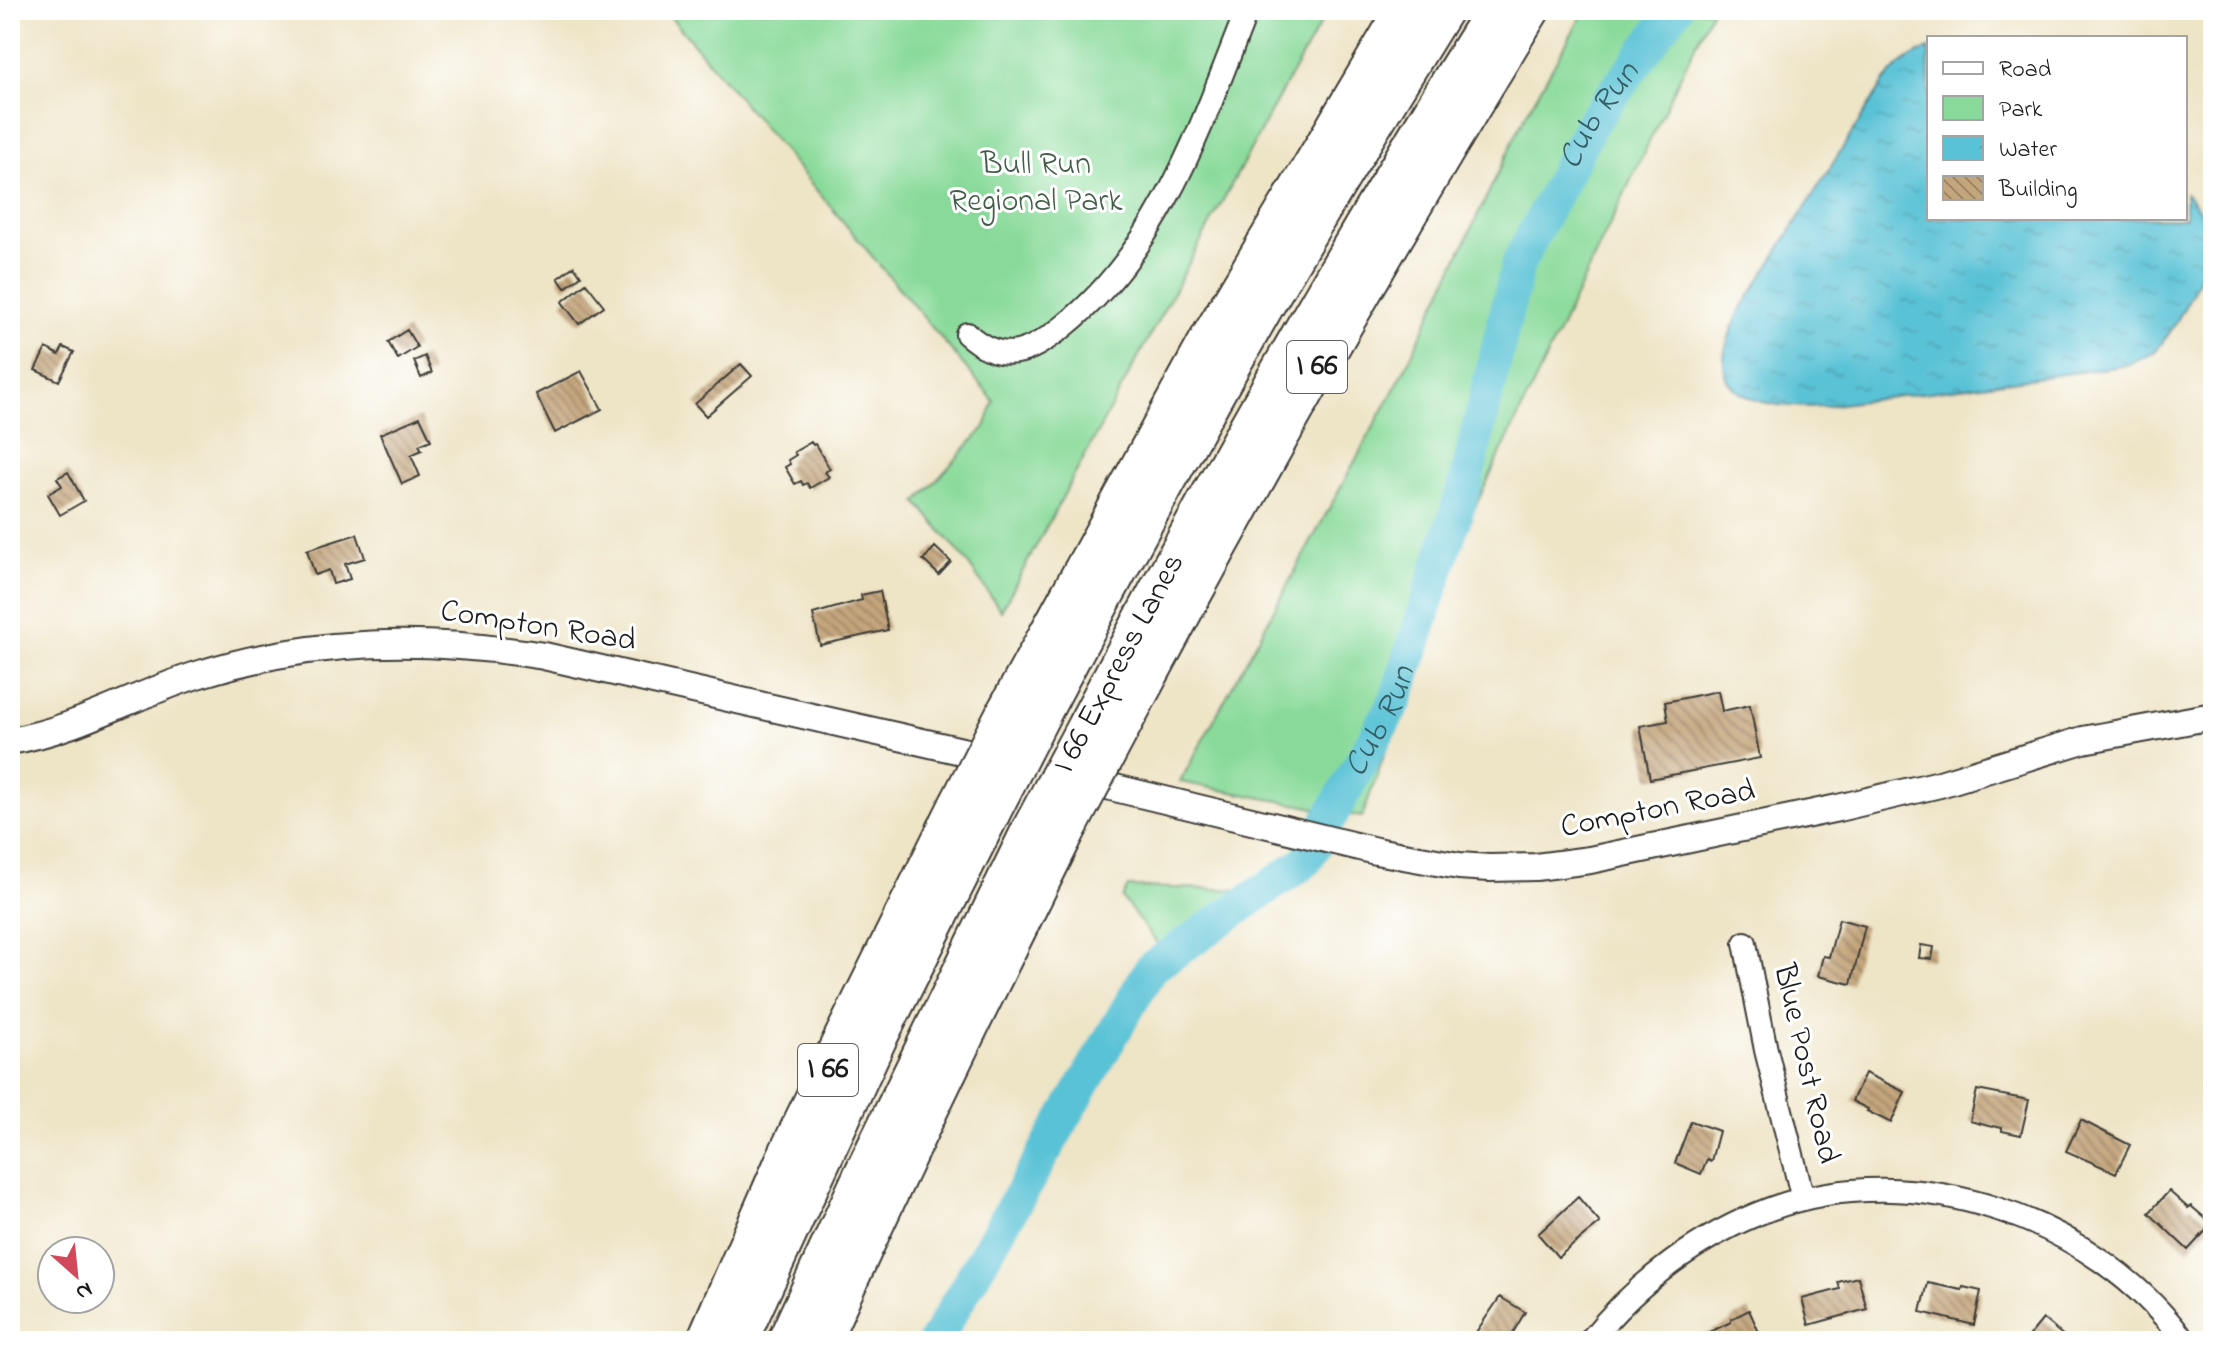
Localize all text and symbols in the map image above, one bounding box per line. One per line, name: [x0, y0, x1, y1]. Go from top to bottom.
legend: [1927, 36, 2187, 220]
water label: Cub Run: [1546, 51, 1654, 179]
text: Road: [1999, 53, 2052, 88]
text: Park: [1999, 93, 2043, 128]
text: Water: [1999, 133, 2057, 168]
park label: Bull Run Regional Park: [949, 142, 1124, 226]
text: Building: [1998, 173, 2078, 208]
road number: I 66: [1287, 341, 1347, 393]
street label: I 66 Express Lanes: [1042, 546, 1198, 782]
street label: Compton Road: [437, 588, 639, 666]
water label: Cub Run: [1332, 659, 1431, 787]
street label: Compton Road: [1557, 768, 1759, 852]
street label: Blue Post Road: [1759, 959, 1851, 1168]
road number: I 66: [798, 1044, 858, 1096]
north arrow: [36, 1235, 116, 1315]
text: N: [70, 1273, 98, 1308]

